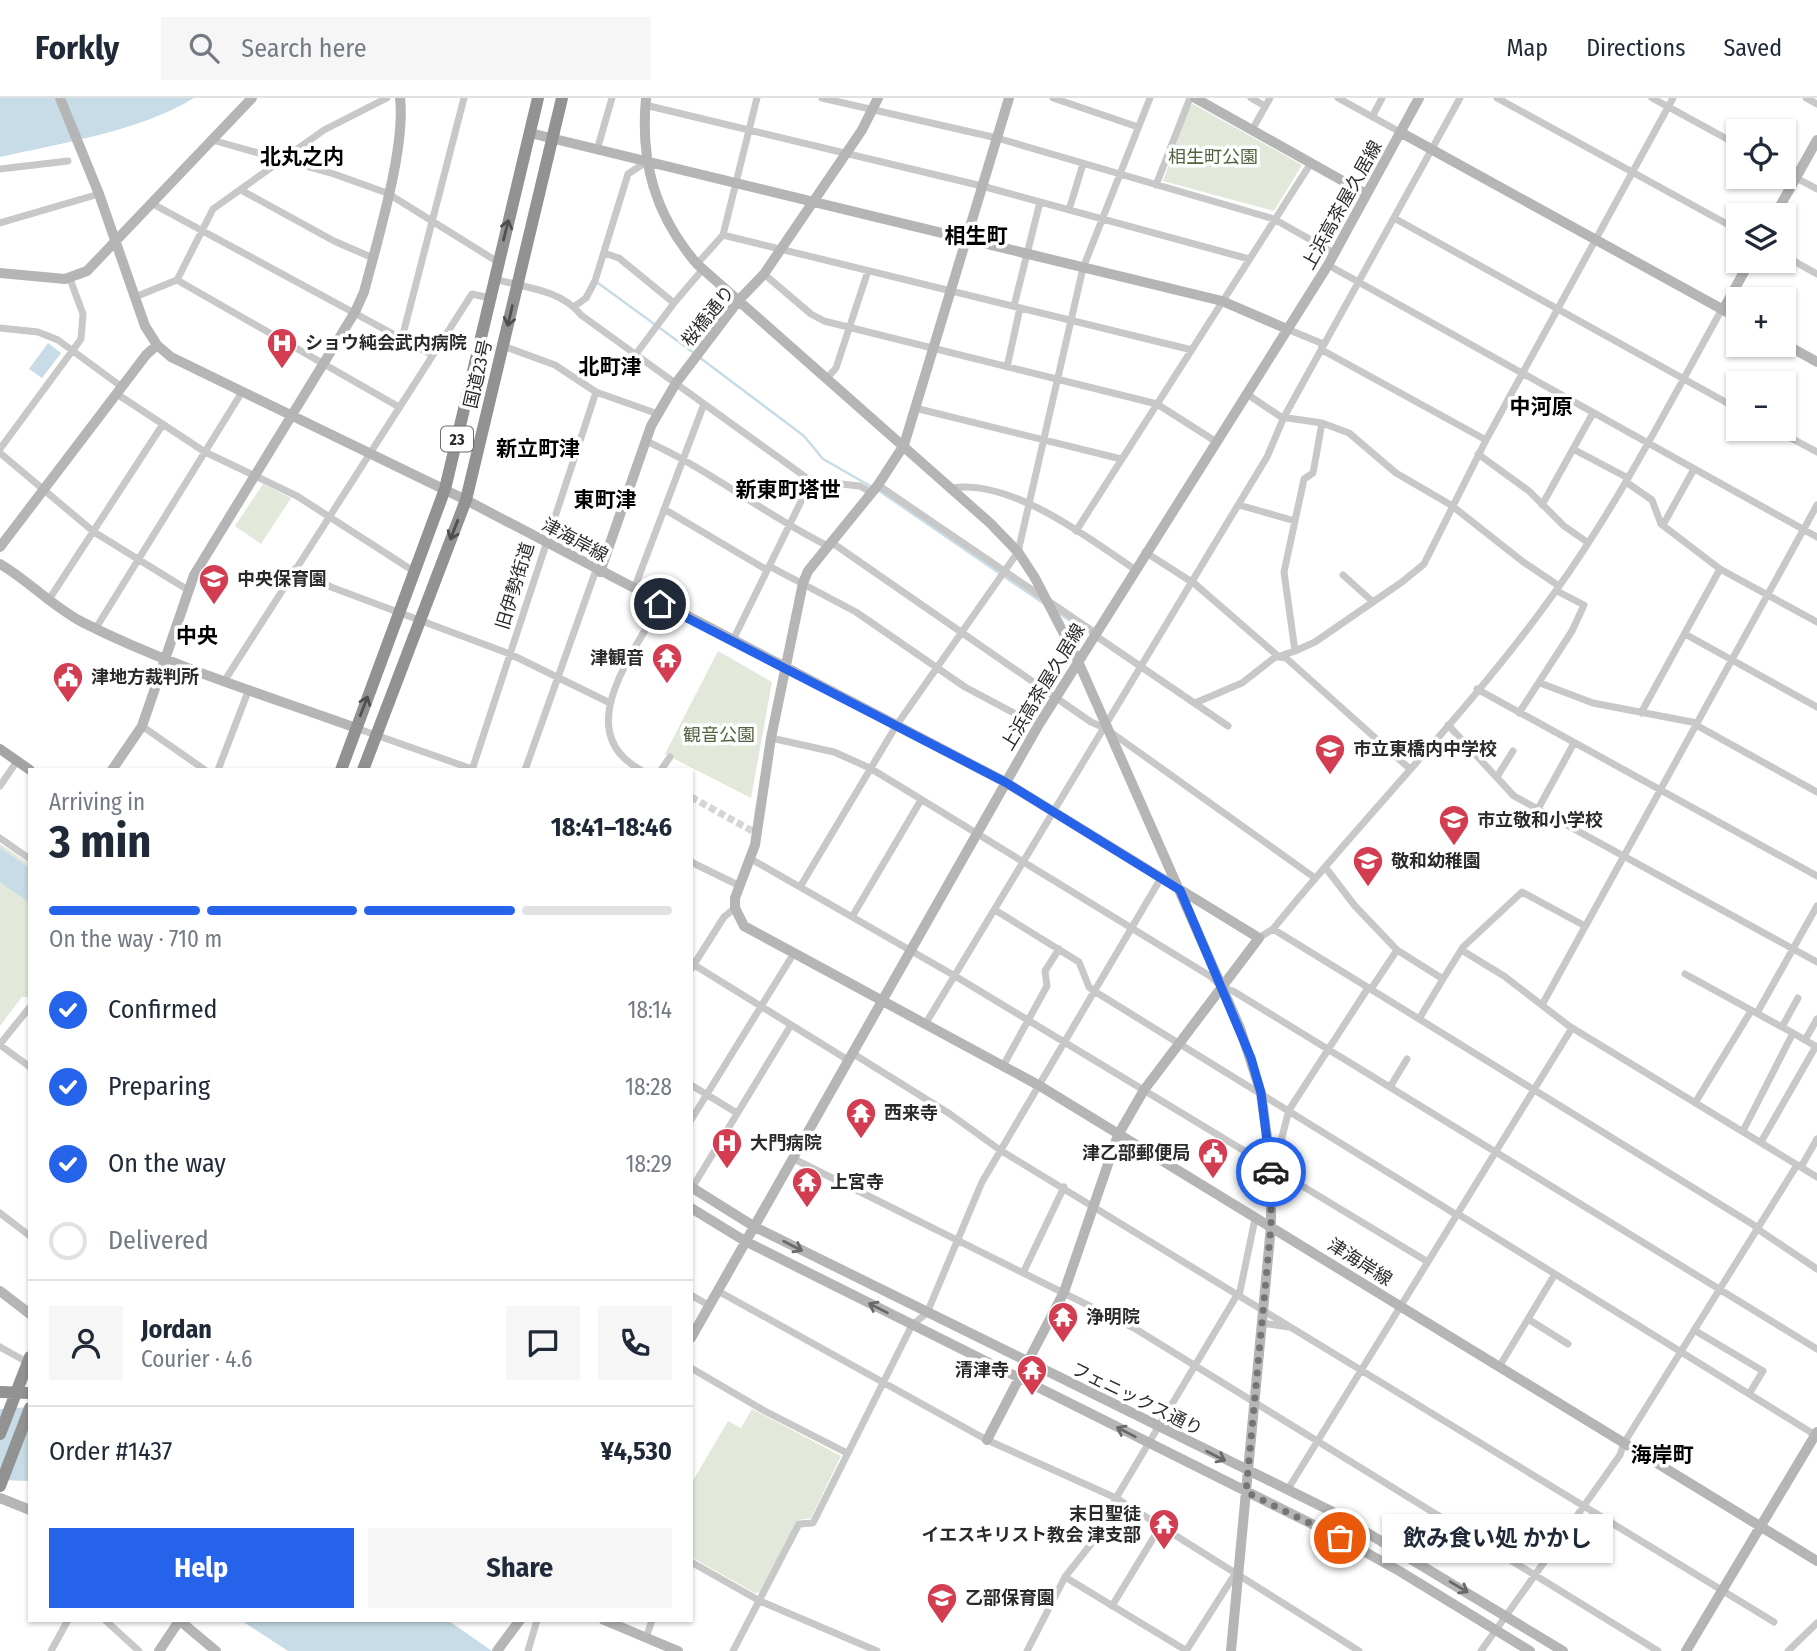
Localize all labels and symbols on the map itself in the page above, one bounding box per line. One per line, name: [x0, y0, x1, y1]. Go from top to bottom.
street label: 上浜高茶屋久居線: [1297, 137, 1387, 273]
district label: 北丸之内: [260, 144, 344, 170]
park label: 相生町公園: [1168, 146, 1258, 168]
one-way arrow: [500, 220, 513, 242]
district label: 相生町: [945, 223, 1008, 249]
street label: 桜橋通り: [677, 281, 739, 351]
one-way arrow: [503, 304, 516, 327]
hospital icon: ショウ純会武内病院: [265, 326, 299, 370]
place label: ショウ純会武内病院: [305, 332, 467, 354]
street label: 国道23号: [459, 337, 497, 411]
district label: 北町津: [579, 354, 642, 380]
district label: 中河原: [1510, 394, 1573, 420]
road number: 23: [441, 426, 473, 452]
district label: 新立町津: [496, 436, 580, 462]
district label: 新東町塔世: [736, 477, 841, 503]
district label: 東町津: [574, 487, 637, 513]
street label: 津海岸線: [538, 513, 612, 567]
one-way arrow: [447, 519, 459, 541]
street label: 旧伊勢街道: [491, 540, 539, 632]
school or university icon: 中央保育園: [197, 562, 231, 606]
place label: 中央保育園: [237, 568, 327, 590]
pin: [630, 574, 690, 634]
street label: 上浜高茶屋久居線: [996, 620, 1090, 754]
district label: 中央: [176, 623, 218, 649]
temple icon: 津観音: [650, 641, 684, 685]
place label: 津観音: [590, 647, 644, 669]
public building icon: 津地方裁判所: [51, 660, 85, 704]
place label: 津地方裁判所: [91, 666, 199, 688]
one-way arrow: [359, 695, 371, 717]
park label: 観音公園: [683, 724, 755, 746]
school or university icon: 市立東橋内中学校: [1313, 732, 1347, 776]
place label: 市立東橋内中学校: [1353, 738, 1497, 760]
school or university icon: 市立敬和小学校: [1437, 803, 1471, 847]
place label: 市立敬和小学校: [1477, 809, 1603, 831]
school or university icon: 敬和幼稚園: [1351, 844, 1385, 888]
place label: 敬和幼稚園: [1391, 850, 1481, 872]
temple icon: 西来寺: [844, 1096, 878, 1140]
place label: 西来寺: [884, 1102, 938, 1124]
hospital icon: 大門病院: [710, 1126, 744, 1170]
place label: 大門病院: [750, 1132, 822, 1154]
public building icon: 津乙部郵便局: [1196, 1136, 1230, 1180]
courier: [1236, 1137, 1306, 1207]
place label: 津乙部郵便局: [1082, 1142, 1190, 1164]
temple icon: 上宮寺: [790, 1165, 824, 1209]
place label: 上宮寺: [830, 1171, 884, 1193]
street label: 津海岸線: [1324, 1234, 1396, 1290]
one-way arrow: [782, 1239, 803, 1253]
one-way arrow: [868, 1300, 889, 1314]
temple icon: 浄明院: [1046, 1300, 1080, 1344]
place label: 浄明院: [1086, 1306, 1140, 1328]
temple icon: 清津寺: [1015, 1353, 1049, 1397]
street label: フェニックス通り: [1068, 1358, 1206, 1440]
place label: 清津寺: [955, 1359, 1009, 1381]
one-way arrow: [1116, 1425, 1136, 1439]
district label: 海岸町: [1631, 1442, 1694, 1468]
one-way arrow: [1205, 1449, 1226, 1463]
place label: 末日聖徒 イエスキリスト教会 津支部: [921, 1503, 1141, 1546]
temple icon: 末日聖徒 イエスキリスト教会 津支部: [1147, 1507, 1181, 1551]
pin: [1310, 1508, 1370, 1568]
callout: 飲み食い処 かかし: [1382, 1514, 1613, 1562]
one-way arrow: [1449, 1580, 1469, 1594]
school or university icon: 乙部保育園: [925, 1581, 959, 1625]
place label: 乙部保育園: [965, 1587, 1055, 1609]

